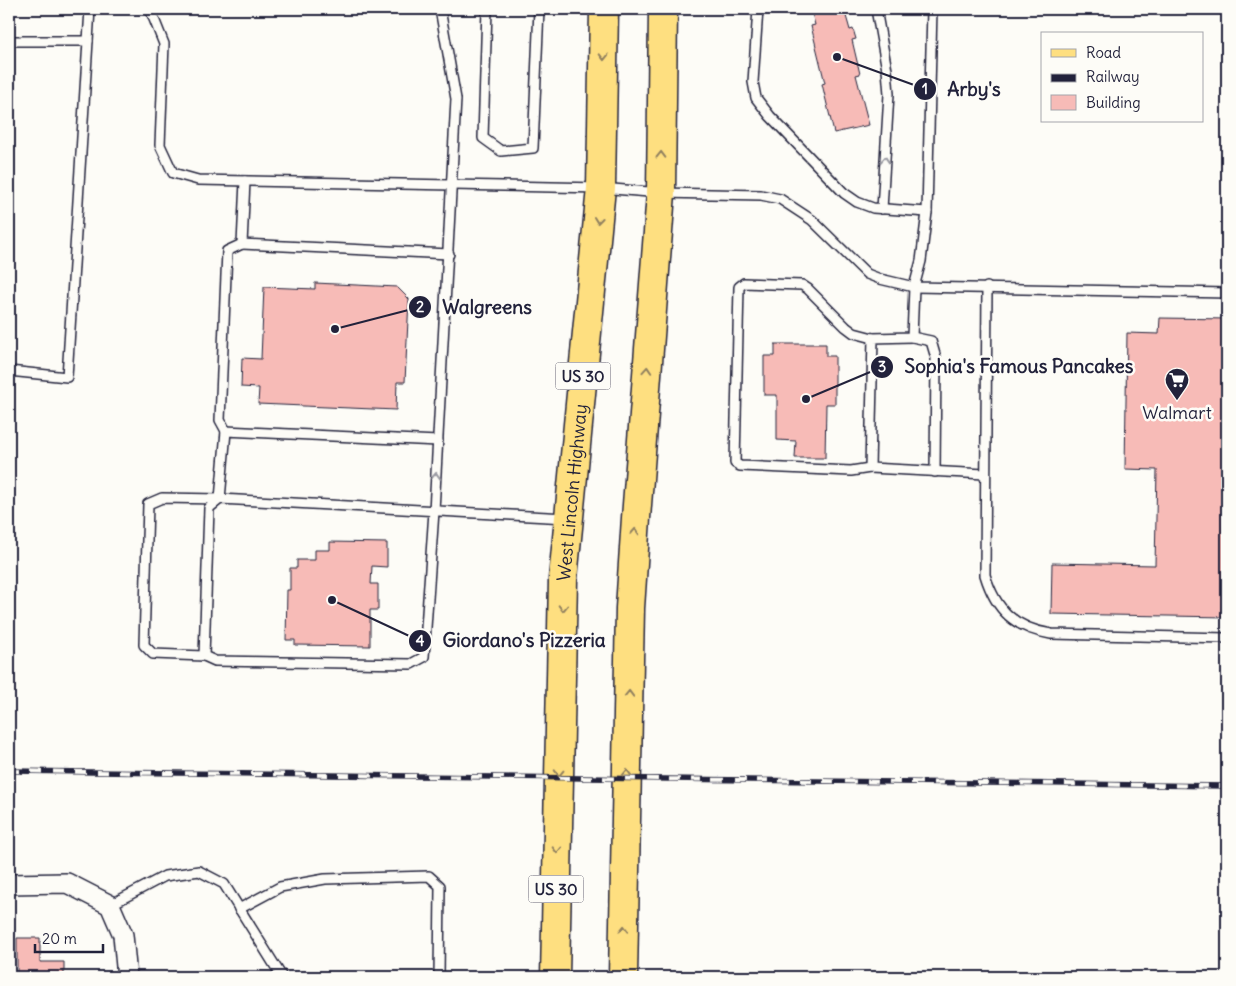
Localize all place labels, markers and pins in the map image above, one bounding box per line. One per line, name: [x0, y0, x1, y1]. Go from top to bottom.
callout: Arby's: [912, 72, 1011, 106]
callout: Walgreens: [407, 290, 542, 324]
callout: Sophia's Famous Pancakes: [869, 350, 1143, 384]
supermarket icon: Walmart: [1164, 367, 1190, 401]
place label: Walmart: [1142, 401, 1212, 424]
callout: Giordano's Pizzeria: [408, 624, 616, 658]

